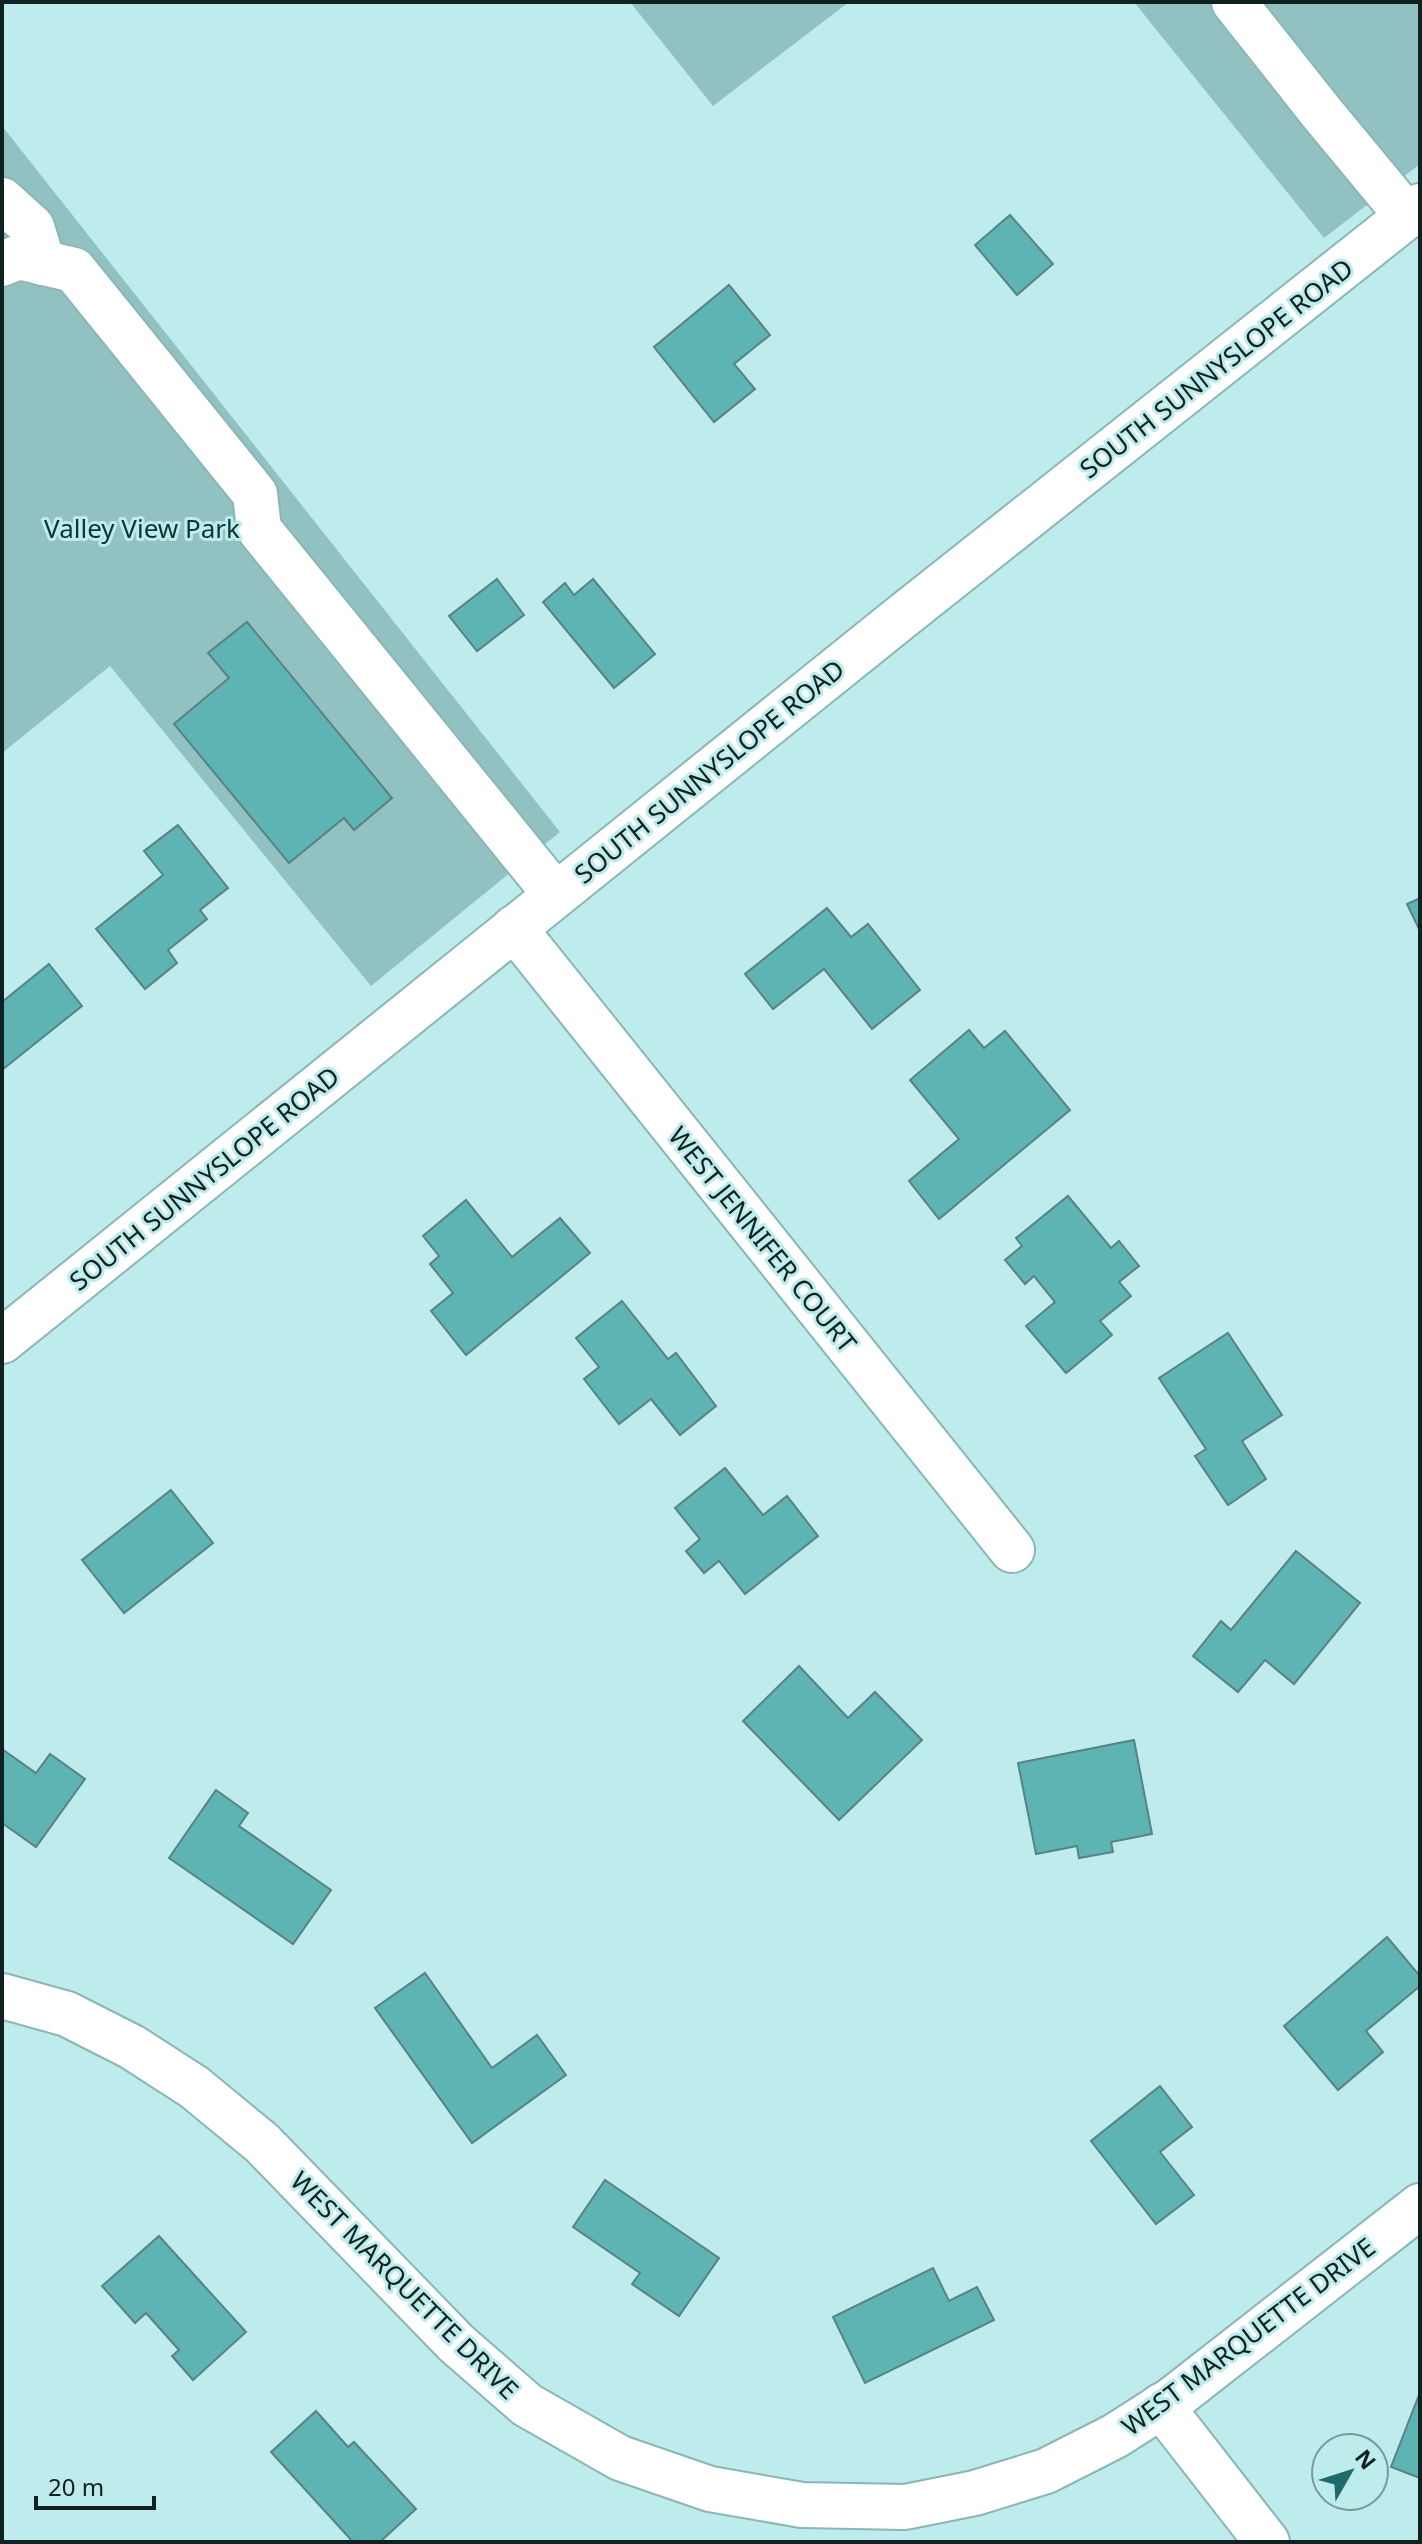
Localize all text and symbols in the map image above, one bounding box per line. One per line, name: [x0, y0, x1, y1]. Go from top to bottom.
street label: SOUTH SUNNYSLOPE ROAD: [1072, 250, 1360, 486]
park label: Valley View Park: [44, 510, 240, 546]
street label: SOUTH SUNNYSLOPE ROAD: [566, 651, 852, 891]
street label: SOUTH SUNNYSLOPE ROAD: [61, 1058, 347, 1298]
street label: WEST JENNIFER COURT: [661, 1119, 866, 1360]
street label: WEST MARQUETTE DRIVE: [283, 2163, 527, 2407]
street label: WEST MARQUETTE DRIVE: [1114, 2229, 1382, 2443]
north arrow: [1310, 2432, 1390, 2512]
text: N: [1349, 2442, 1384, 2475]
scale bar: [36, 2460, 154, 2510]
text: 20 m: [48, 2470, 104, 2503]

